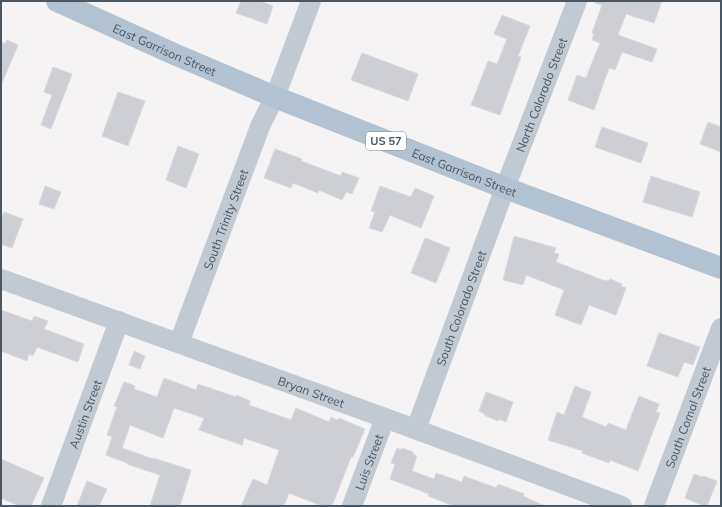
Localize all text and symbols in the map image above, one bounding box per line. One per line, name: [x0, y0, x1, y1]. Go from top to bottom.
street label: East Garrison Street: [111, 20, 218, 79]
street label: North Colorado Street: [512, 35, 570, 154]
road number: US 57: [366, 132, 406, 150]
street label: East Garrison Street: [410, 145, 519, 199]
street label: South Trinity Street: [200, 167, 251, 272]
street label: South Colorado Street: [433, 248, 489, 368]
street label: South Comal Street: [662, 364, 713, 470]
street label: Bryan Street: [276, 372, 347, 410]
street label: Austin Street: [65, 378, 104, 450]
street label: Luis Street: [351, 432, 386, 492]

